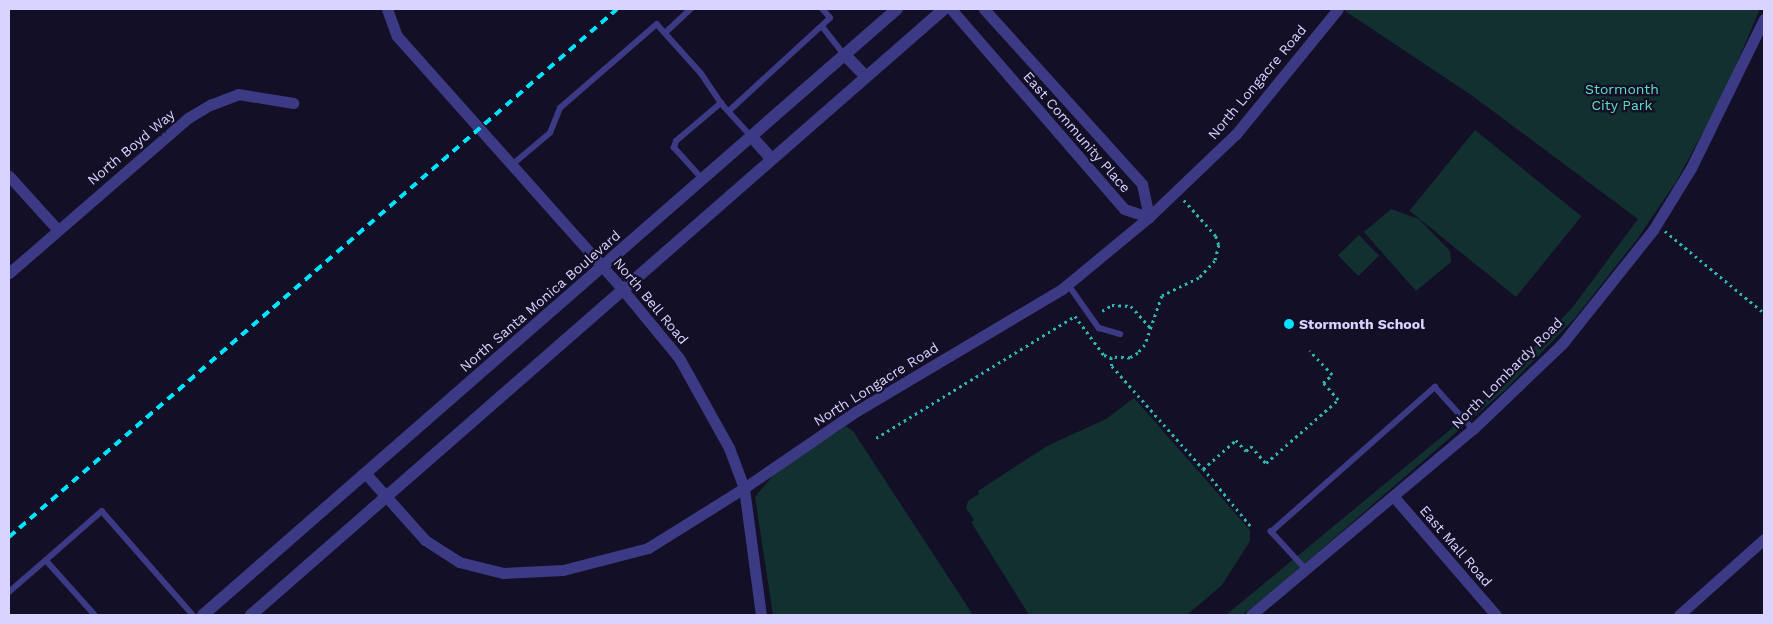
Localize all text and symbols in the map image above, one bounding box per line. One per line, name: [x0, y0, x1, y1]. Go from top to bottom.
street label: North Longacre Road: [1204, 21, 1310, 143]
street label: East Community Place: [1020, 68, 1134, 196]
park label: Stormonth City Park: [1585, 81, 1659, 114]
street label: North Boyd Way: [84, 106, 178, 188]
street label: North Santa Monica Boulevard: [456, 226, 624, 376]
street label: North Bell Road: [610, 254, 692, 348]
street label: North Lombardy Road: [1448, 314, 1566, 432]
place label: Stormonth School: [1299, 316, 1425, 332]
marker: Stormonth School: [1283, 318, 1295, 330]
street label: North Longacre Road: [810, 339, 942, 429]
street label: East Mall Road: [1416, 502, 1496, 590]

